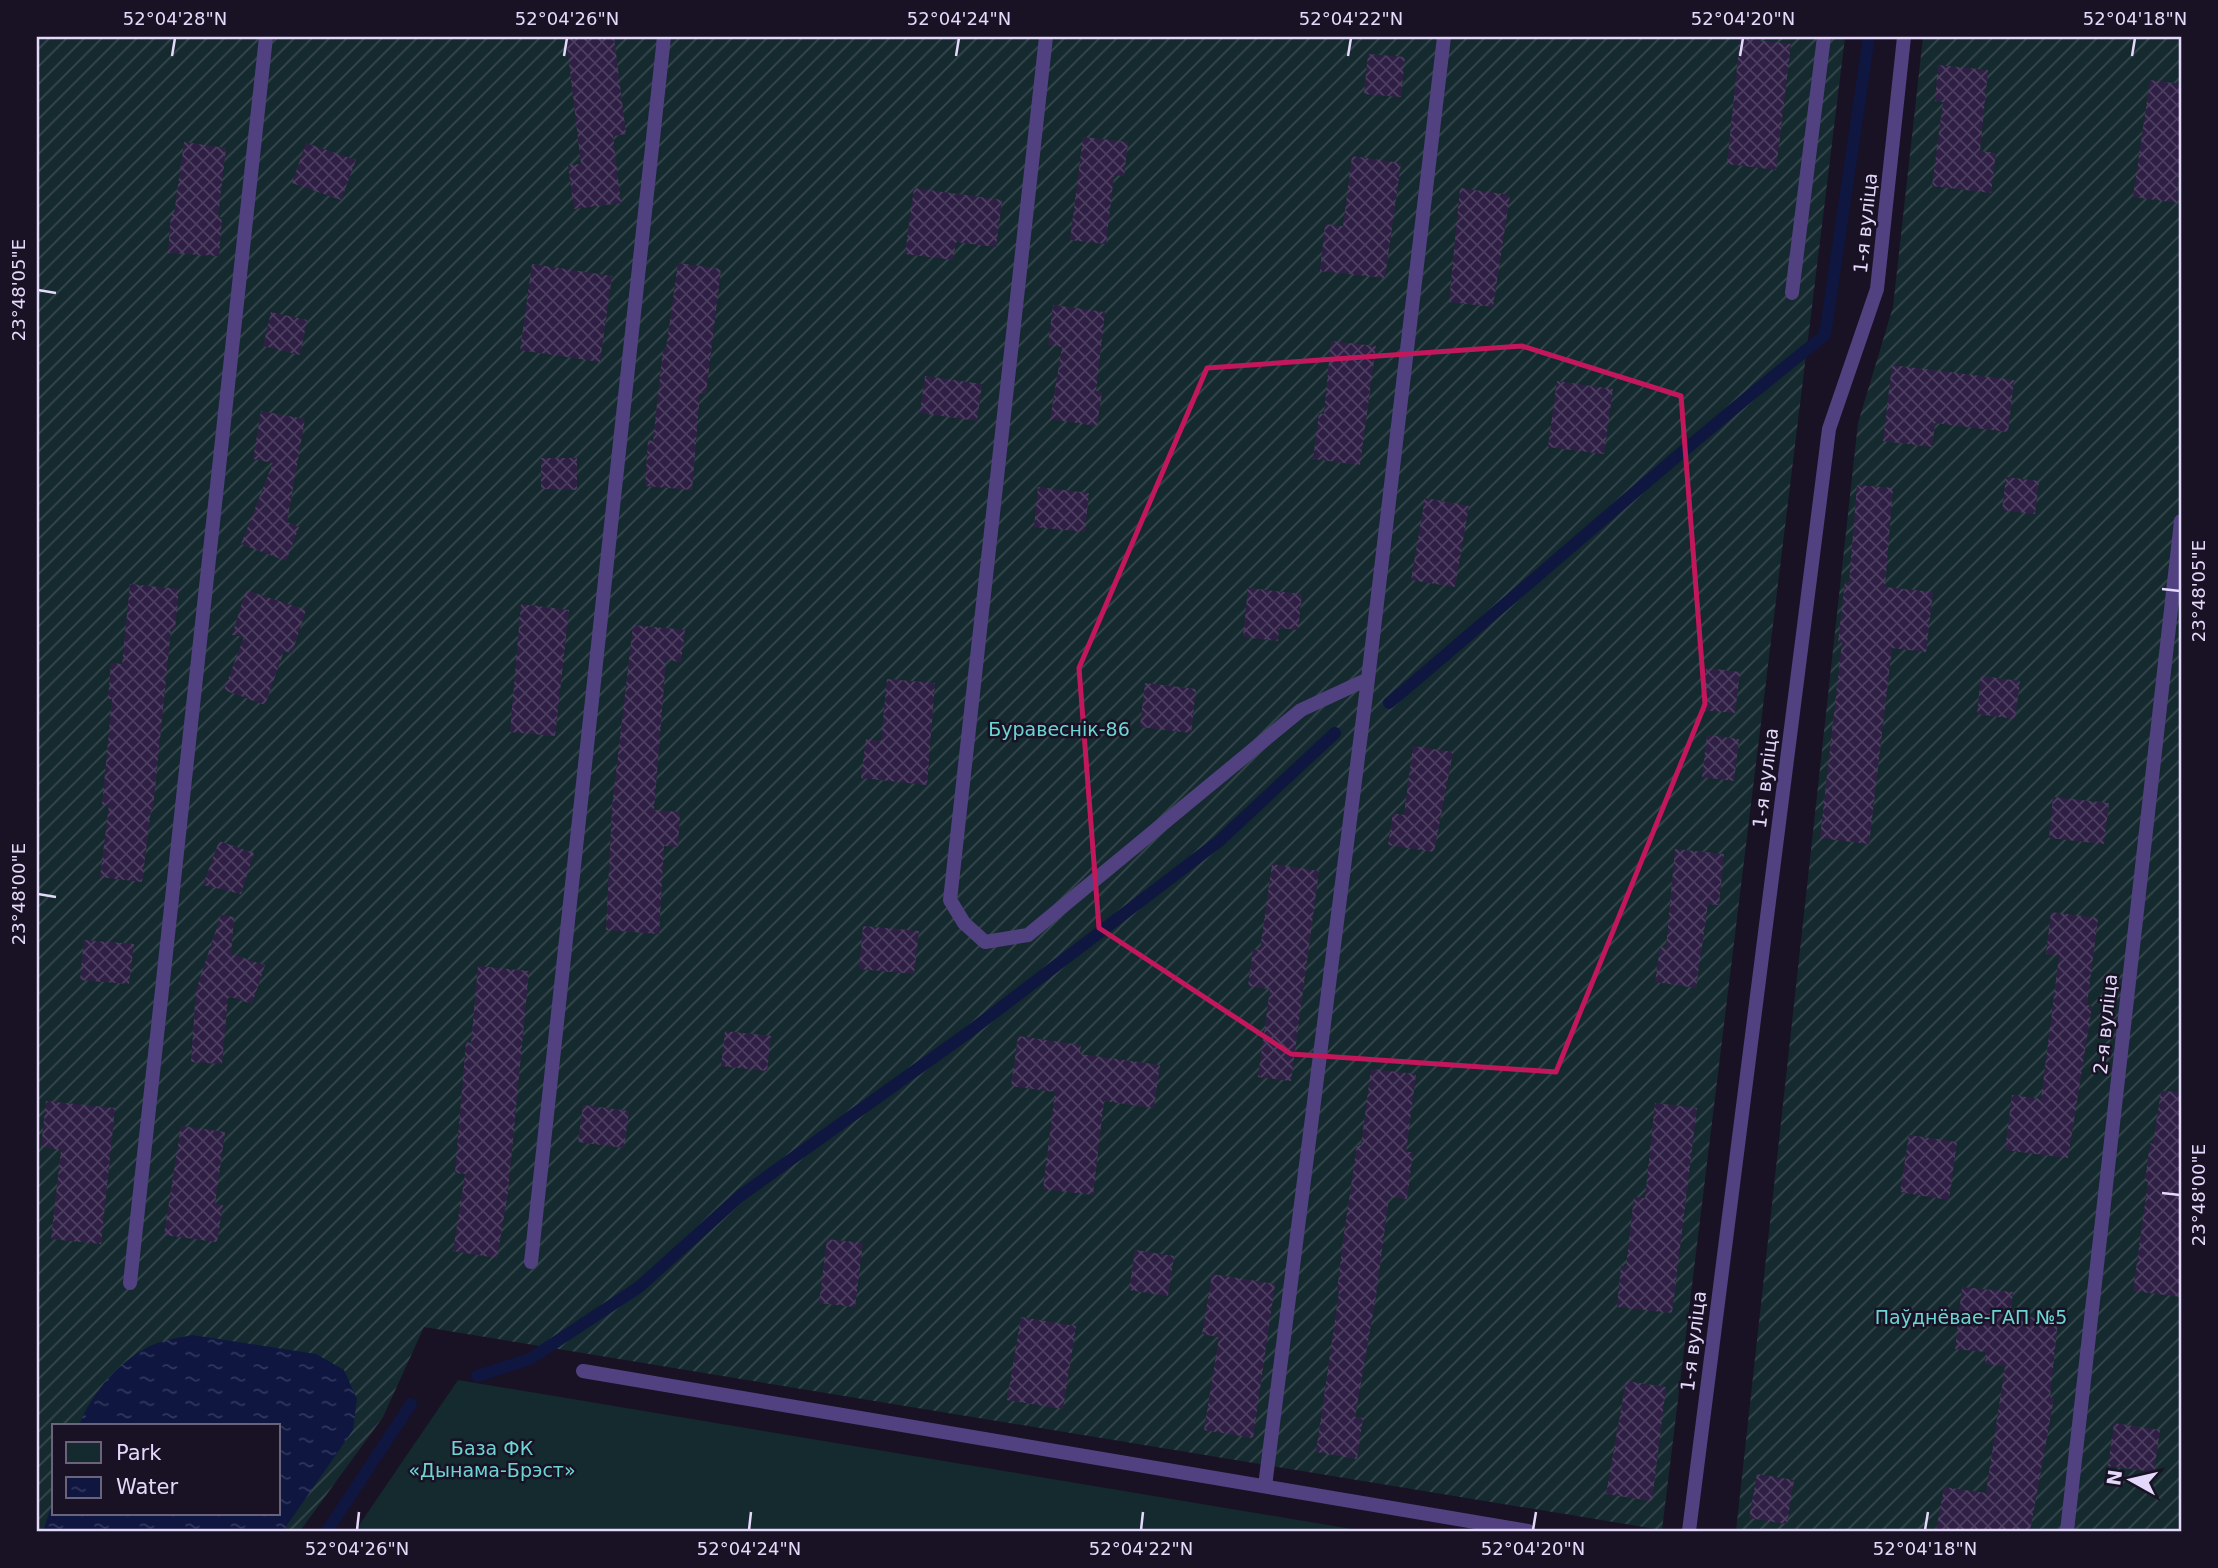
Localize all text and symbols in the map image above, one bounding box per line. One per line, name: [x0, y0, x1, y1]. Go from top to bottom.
text: 52°04'28"N: [123, 8, 227, 29]
text: 52°04'26"N: [515, 8, 619, 29]
text: 52°04'24"N: [907, 8, 1011, 29]
text: 52°04'22"N: [1299, 8, 1403, 29]
text: 52°04'20"N: [1691, 8, 1795, 29]
text: 52°04'18"N: [2083, 8, 2187, 29]
street label: 1-я вуліца: [1849, 172, 1881, 274]
text: 23°48'05"E: [8, 239, 29, 341]
text: 23°48'05"E: [2188, 540, 2209, 642]
park label: Буравеснік-86: [988, 718, 1130, 740]
street label: 1-я вуліца: [1748, 727, 1782, 829]
text: 23°48'00"E: [8, 843, 29, 945]
street label: 2-я вуліца: [2089, 973, 2121, 1075]
text: 23°48'00"E: [2188, 1144, 2209, 1246]
street label: 1-я вуліца: [1676, 1290, 1710, 1392]
park label: Паўднёвае-ГАП №5: [1875, 1306, 2067, 1328]
legend: [52, 1424, 280, 1516]
park label: База ФК «Дынама-Брэст»: [408, 1437, 576, 1481]
text: Park: [116, 1441, 162, 1465]
north arrow: [2096, 1446, 2166, 1516]
text: N: [2102, 1468, 2126, 1487]
text: Water: [116, 1475, 178, 1499]
text: 52°04'26"N: [305, 1538, 409, 1559]
text: 52°04'24"N: [697, 1538, 801, 1559]
text: 52°04'22"N: [1089, 1538, 1193, 1559]
text: 52°04'20"N: [1481, 1538, 1585, 1559]
text: 52°04'18"N: [1873, 1538, 1977, 1559]

